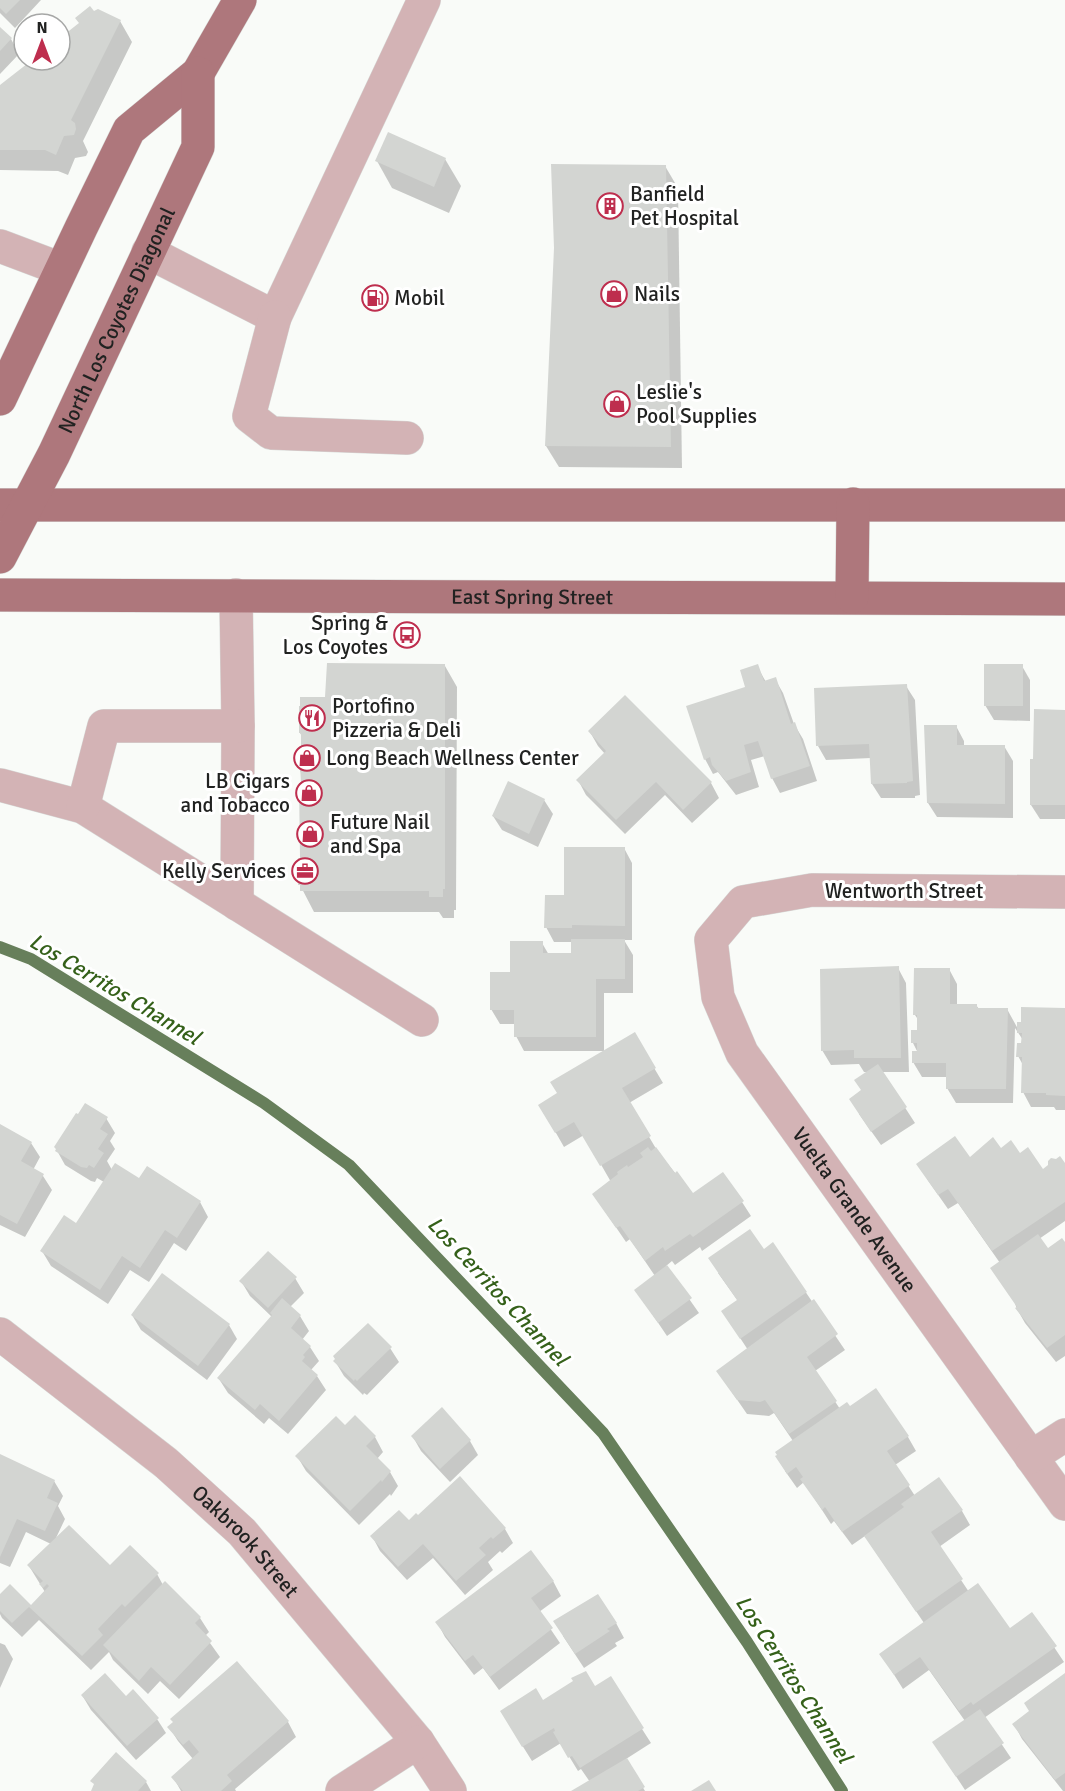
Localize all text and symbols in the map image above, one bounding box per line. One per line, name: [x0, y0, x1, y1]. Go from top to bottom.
north arrow: [12, 12, 72, 72]
text: N: [36, 18, 48, 38]
place label: Banfield Pet Hospital: [630, 181, 739, 231]
building icon: Banfield Pet Hospital: [595, 191, 625, 221]
street label: North Los Coyotes Diagonal: [52, 203, 181, 438]
shop icon: Nails: [599, 279, 629, 309]
place label: Nails: [634, 281, 680, 307]
fuel station icon: Mobil: [360, 283, 390, 313]
place label: Mobil: [394, 285, 445, 311]
place label: Leslie's Pool Supplies: [636, 379, 757, 429]
shop icon: Leslie's Pool Supplies: [602, 389, 632, 419]
street label: East Spring Street: [451, 584, 613, 610]
place label: Spring & Los Coyotes: [283, 610, 388, 660]
bus stop icon: Spring & Los Coyotes: [392, 620, 422, 650]
place label: Portofino Pizzeria & Deli: [332, 693, 461, 743]
restaurant icon: Portofino Pizzeria & Deli: [297, 703, 327, 733]
shop icon: Long Beach Wellness Center: [292, 743, 322, 773]
place label: Long Beach Wellness Center: [326, 745, 579, 771]
place label: LB Cigars and Tobacco: [181, 768, 290, 818]
shop icon: LB Cigars and Tobacco: [294, 778, 324, 808]
place label: Future Nail and Spa: [330, 809, 430, 859]
shop icon: Future Nail and Spa: [295, 819, 325, 849]
office icon: Kelly Services: [290, 856, 320, 886]
place label: Kelly Services: [162, 858, 286, 884]
street label: Wentworth Street: [825, 878, 983, 904]
water label: Los Cerritos Channel: [25, 927, 207, 1051]
street label: Vuelta Grande Avenue: [786, 1122, 922, 1298]
water label: Los Cerritos Channel: [422, 1211, 575, 1373]
street label: Oakbrook Street: [186, 1480, 304, 1603]
water label: Los Cerritos Channel: [730, 1590, 859, 1769]

